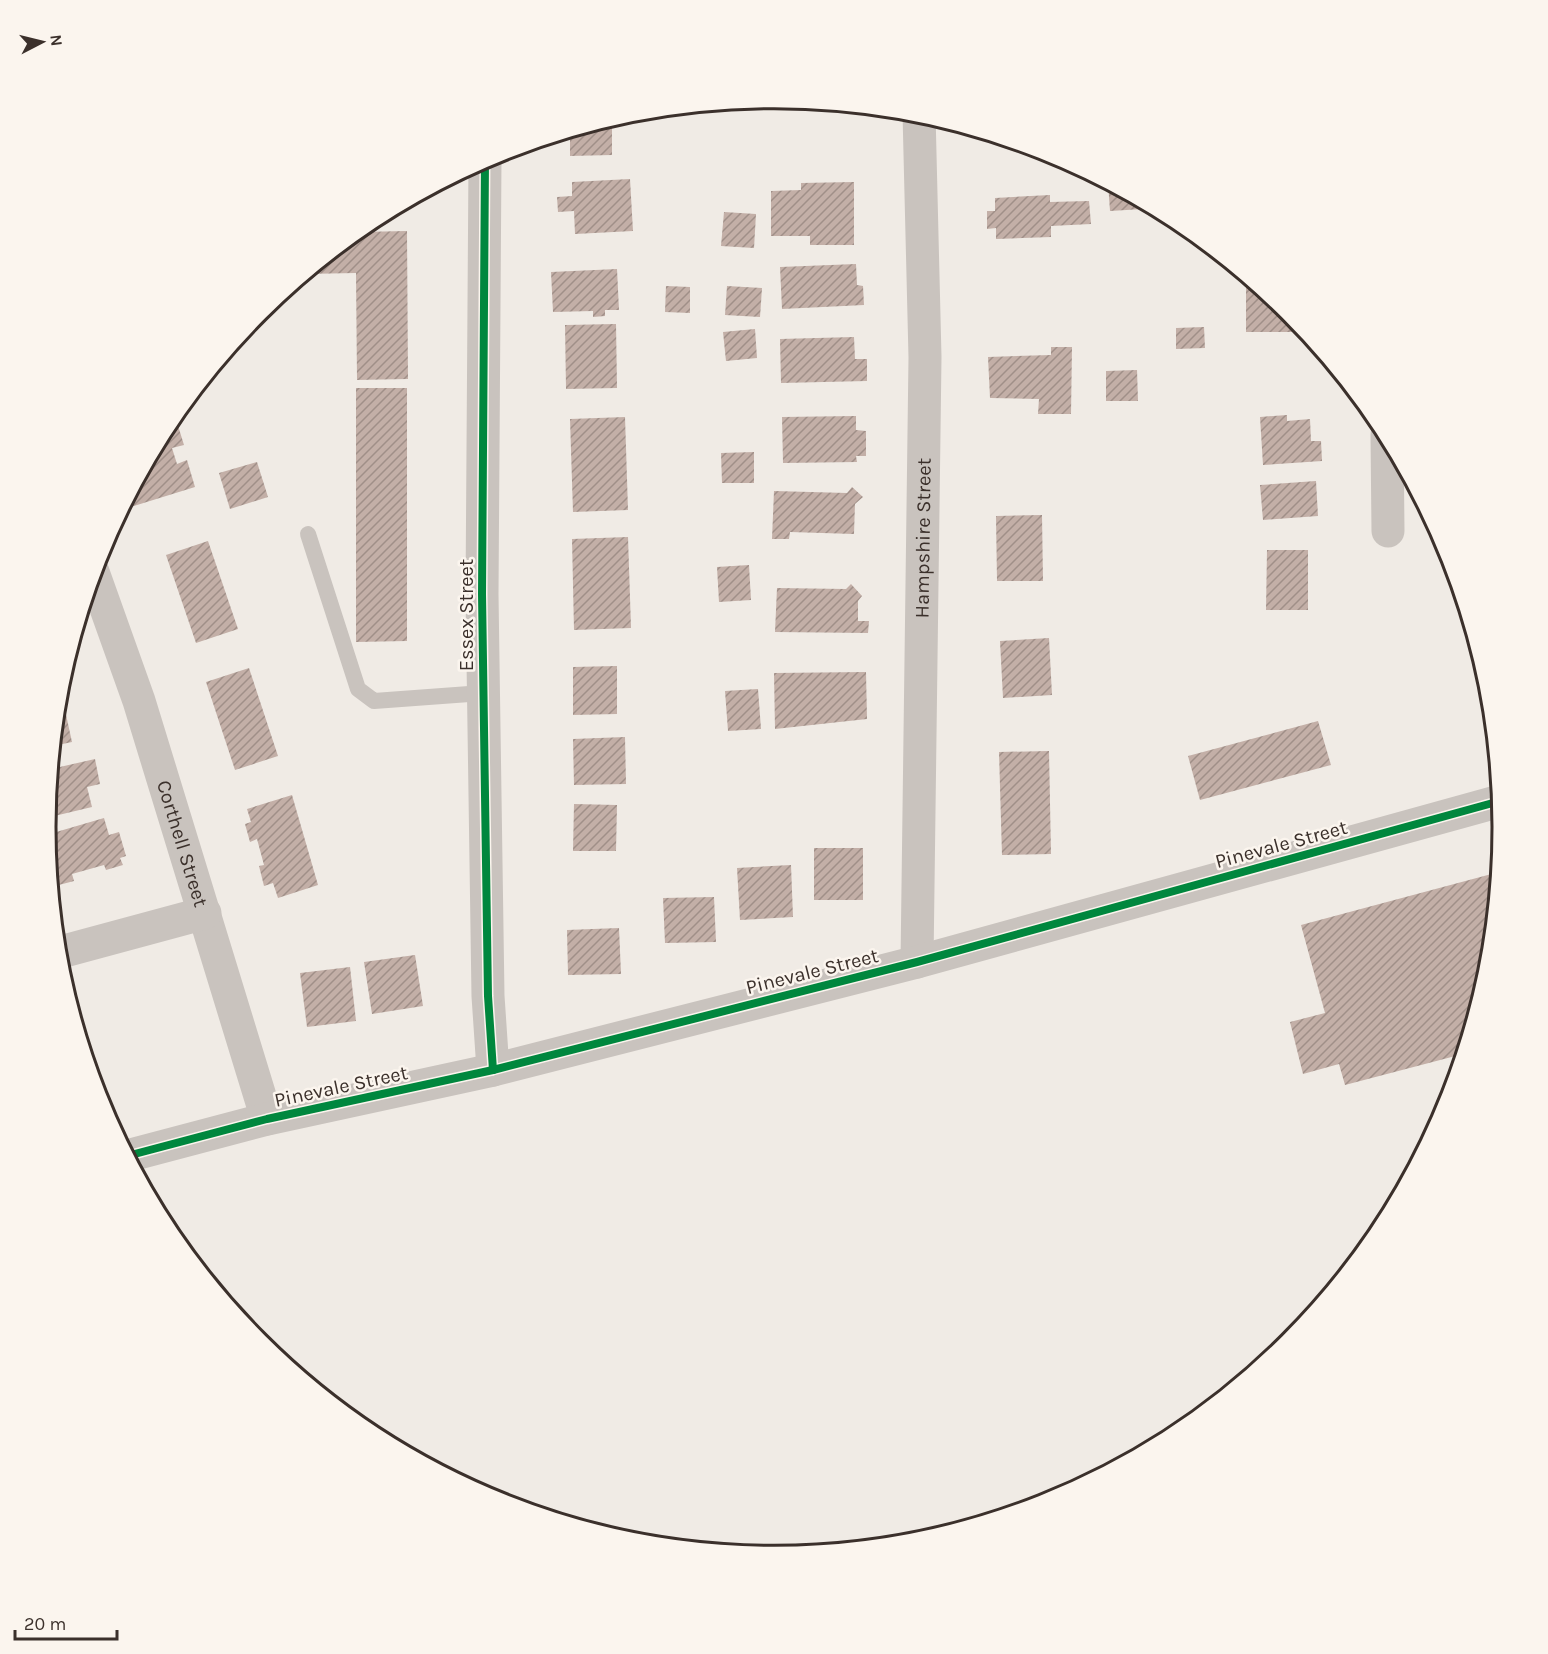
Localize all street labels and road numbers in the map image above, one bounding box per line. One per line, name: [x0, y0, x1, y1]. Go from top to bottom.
street label: Hampshire Street: [911, 457, 936, 618]
street label: Essex Street: [455, 558, 478, 671]
street label: Corthell Street: [152, 778, 213, 910]
street label: Pinevale Street: [1212, 816, 1350, 873]
street label: Pinevale Street: [743, 944, 881, 999]
street label: Pinevale Street: [272, 1061, 410, 1112]

